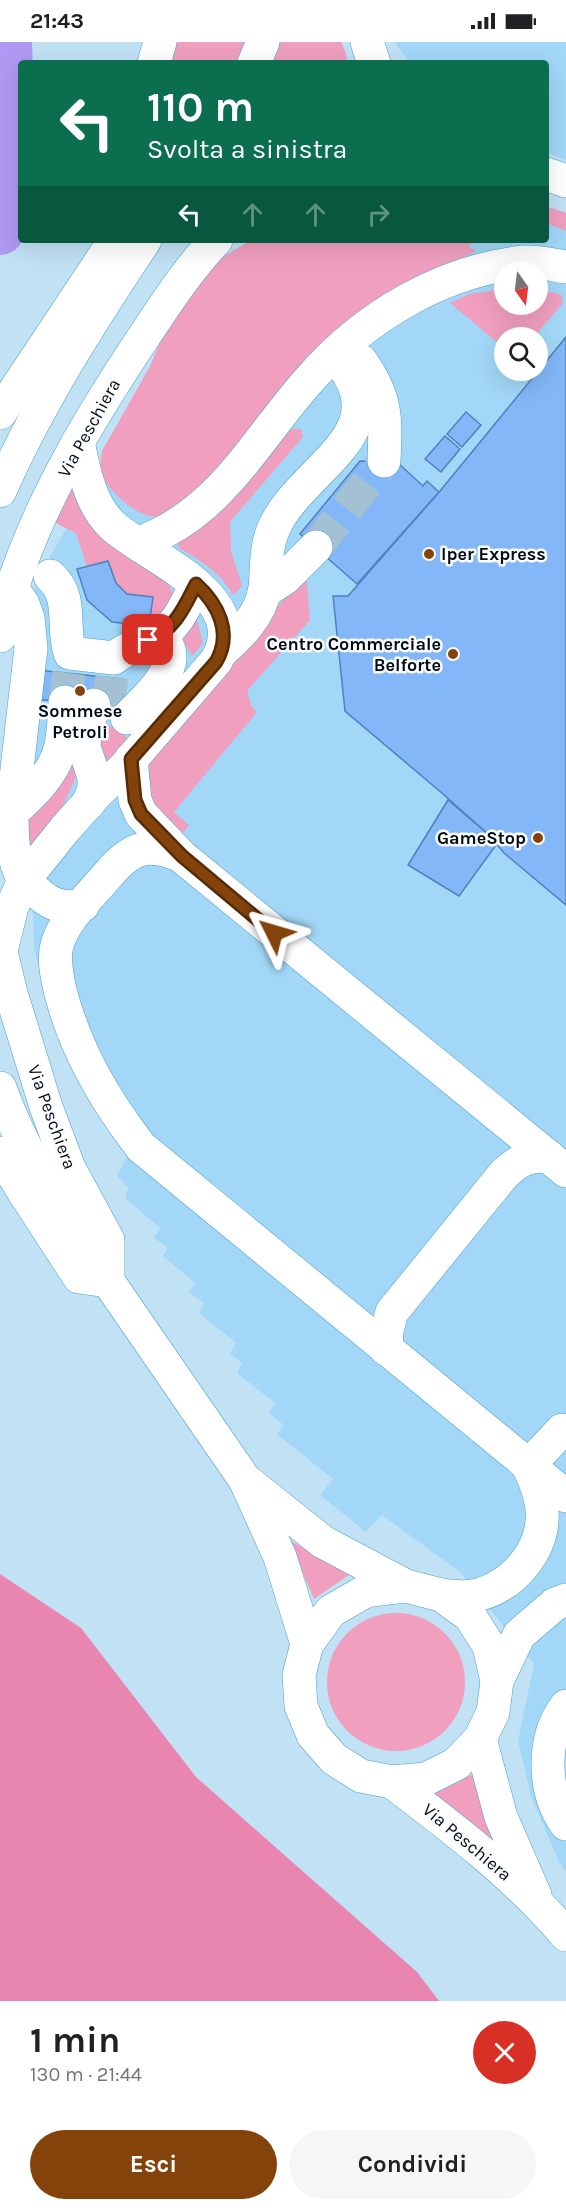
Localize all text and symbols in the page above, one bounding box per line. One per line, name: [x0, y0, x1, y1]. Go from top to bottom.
text: 21:43: [30, 8, 84, 34]
text: 110 m: [147, 82, 254, 132]
icon: left: [48, 84, 126, 162]
text: Svolta a sinistra: [147, 133, 347, 165]
icon: left: [173, 198, 206, 231]
icon: ahead: [236, 198, 269, 231]
icon: ahead: [299, 198, 332, 231]
icon: right: [362, 198, 395, 231]
north arrow: [494, 261, 548, 315]
map controls: [494, 261, 548, 381]
button: search: [494, 327, 548, 381]
street label: Via Peschiera: [53, 375, 125, 481]
place label: Iper Express: [441, 543, 546, 565]
marker: Iper Express: [422, 547, 436, 561]
pin: [122, 614, 173, 665]
icon: arrive: [131, 623, 164, 656]
place label: Centro Commerciale Belforte: [267, 633, 441, 676]
marker: Centro Commerciale Belforte: [446, 647, 460, 661]
marker: Sommese Petroli: [73, 684, 87, 698]
place label: Sommese Petroli: [38, 700, 122, 743]
place label: GameStop: [437, 827, 526, 849]
marker: GameStop: [531, 831, 545, 845]
position arrow: [242, 901, 306, 965]
street label: Via Peschiera: [23, 1062, 81, 1172]
street label: Via Peschiera: [418, 1798, 516, 1886]
text: 1 min: [30, 2019, 120, 2061]
button: close: [473, 2021, 536, 2084]
text: 130 m · 21:44: [30, 2063, 142, 2086]
button: Esci: [30, 2130, 277, 2199]
button: Condividi: [289, 2130, 536, 2199]

